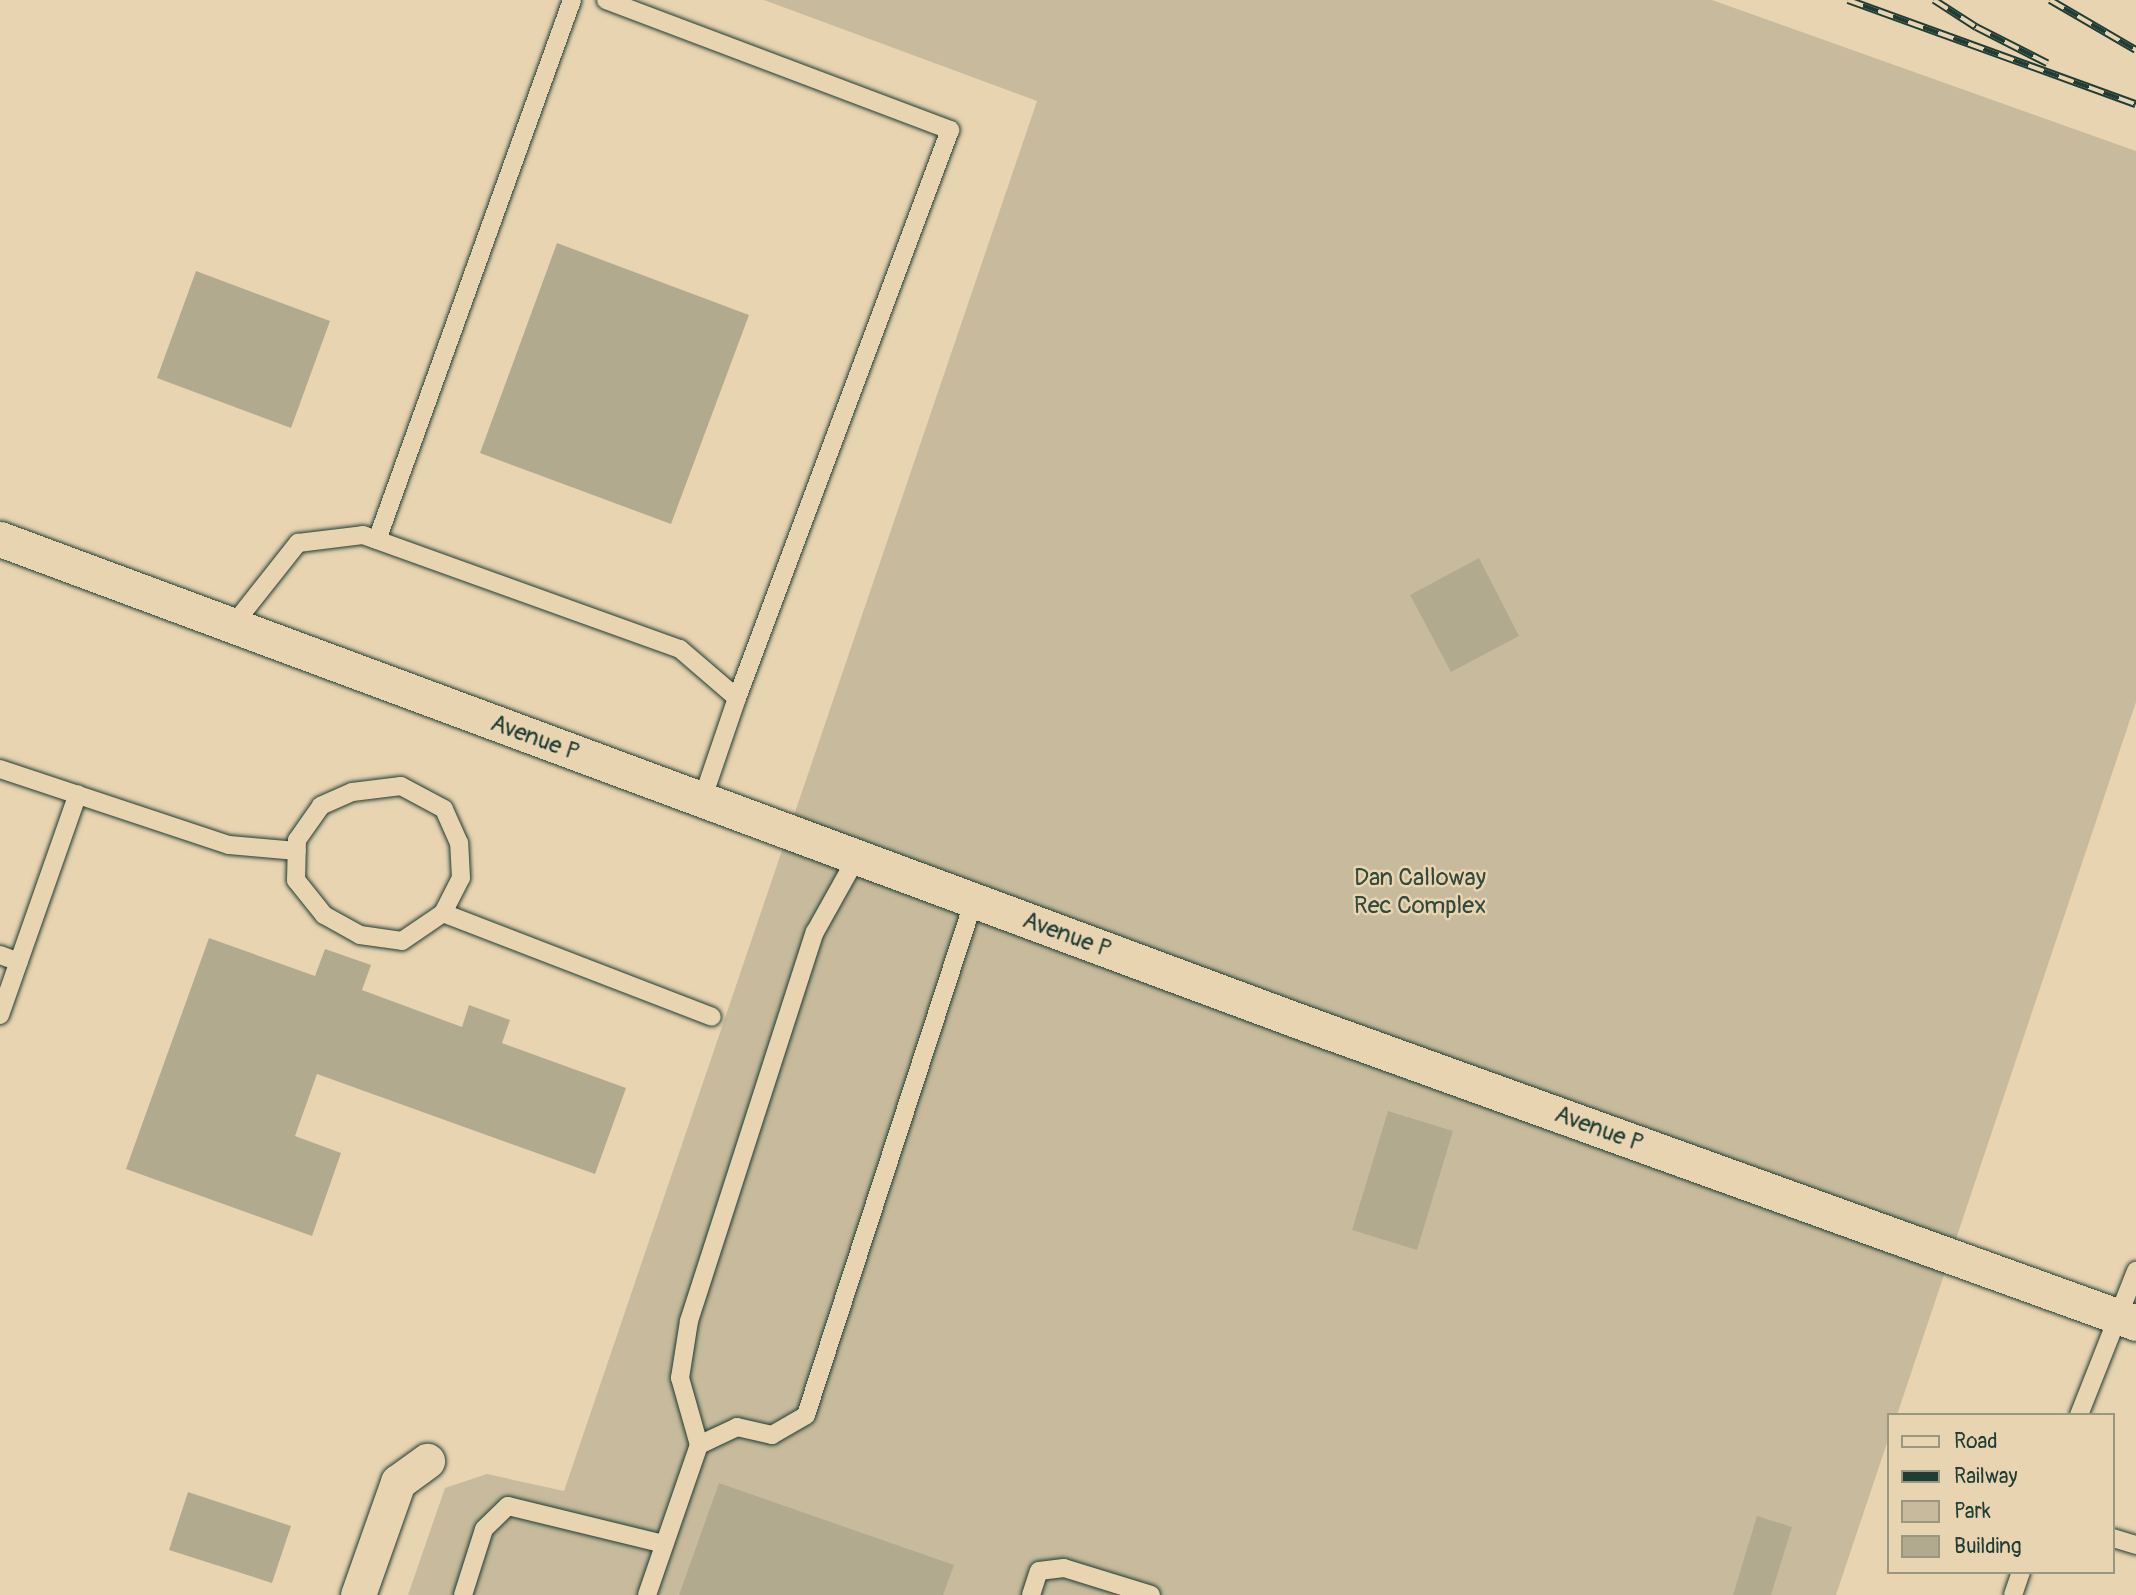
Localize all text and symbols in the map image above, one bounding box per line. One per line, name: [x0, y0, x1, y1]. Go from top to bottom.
street label: Avenue P: [487, 709, 583, 767]
park label: Dan Calloway Rec Complex: [1354, 864, 1486, 920]
street label: Avenue P: [1019, 906, 1115, 964]
street label: Avenue P: [1551, 1100, 1647, 1158]
legend: [1888, 1413, 2115, 1574]
text: Road: [1954, 1428, 1998, 1455]
text: Railway: [1954, 1463, 2018, 1490]
text: Park: [1954, 1498, 1991, 1525]
text: Building: [1954, 1533, 2021, 1560]

